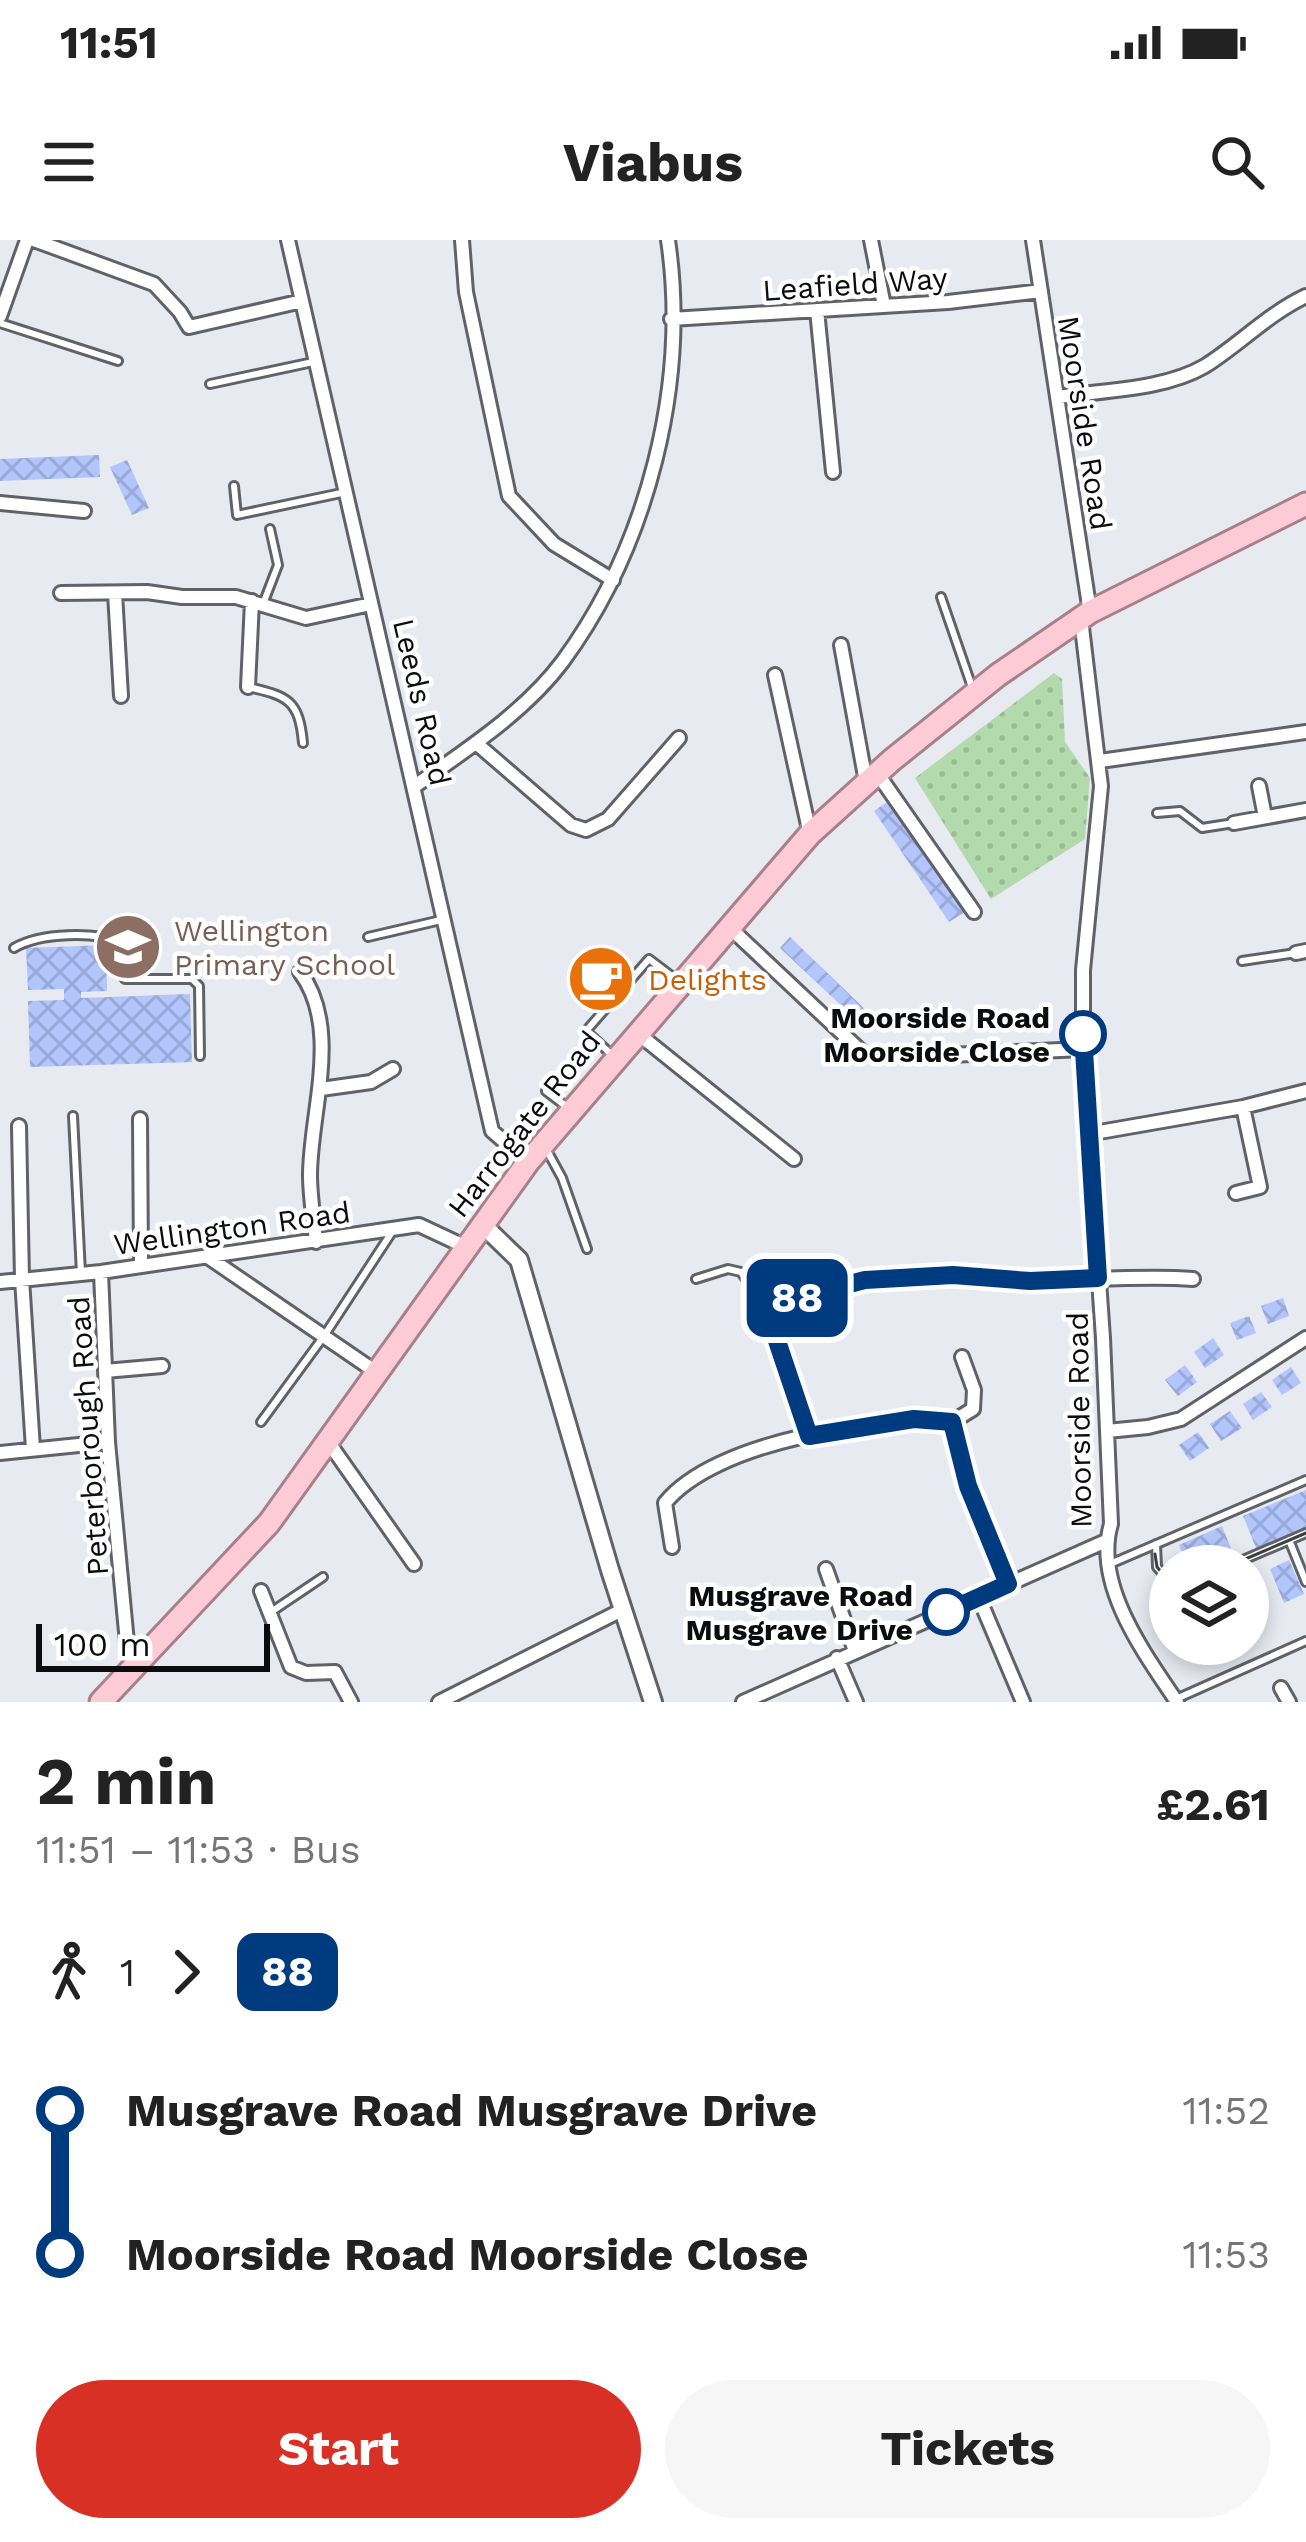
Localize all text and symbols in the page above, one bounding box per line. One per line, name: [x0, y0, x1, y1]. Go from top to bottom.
text: 11:51: [60, 16, 158, 69]
icon: menu: [36, 129, 102, 195]
icon: search: [1204, 129, 1270, 195]
text: Viabus: [563, 131, 743, 194]
street label: Leafield Way: [761, 260, 949, 308]
street label: Moorside Road: [1051, 313, 1119, 533]
street label: Leeds Road: [386, 615, 458, 789]
school or university icon: Wellington Primary School: [93, 912, 163, 982]
place label: Wellington Primary School: [174, 913, 395, 982]
cafe icon: Delights: [566, 944, 636, 1014]
place label: Delights: [648, 962, 767, 997]
place label: Moorside Road Moorside Close: [823, 1000, 1050, 1069]
marker: Moorside Road Moorside Close: [1061, 1012, 1105, 1056]
street label: Harrogate Road: [440, 1024, 608, 1224]
street label: Wellington Road: [111, 1194, 353, 1262]
line badge: 88: [743, 1259, 851, 1337]
text: 88: [771, 1273, 823, 1322]
street label: Peterborough Road: [61, 1295, 115, 1577]
street label: Moorside Road: [1060, 1312, 1098, 1528]
map controls: [1149, 1545, 1269, 1665]
button: layers: [1149, 1545, 1269, 1665]
place label: Musgrave Road Musgrave Drive: [686, 1578, 913, 1647]
marker: Musgrave Road Musgrave Drive: [924, 1590, 968, 1634]
scale bar: [36, 1618, 270, 1671]
text: 100 m: [54, 1625, 151, 1664]
text: 2 min: [36, 1743, 216, 1820]
text: £2.61: [1156, 1778, 1270, 1831]
text: 11:51 – 11:53 · Bus: [36, 1827, 360, 1872]
icon: walk: [36, 1939, 102, 2005]
icon: forward: [153, 1939, 219, 2005]
text: 88: [261, 1947, 314, 1996]
text: 1: [120, 1950, 135, 1995]
text: Musgrave Road Musgrave Drive: [126, 2084, 817, 2137]
text: 11:52: [1183, 2088, 1270, 2133]
text: Moorside Road Moorside Close: [126, 2228, 808, 2281]
text: 11:53: [1183, 2232, 1270, 2277]
button: Start: [36, 2380, 641, 2518]
button: Tickets: [665, 2380, 1270, 2518]

